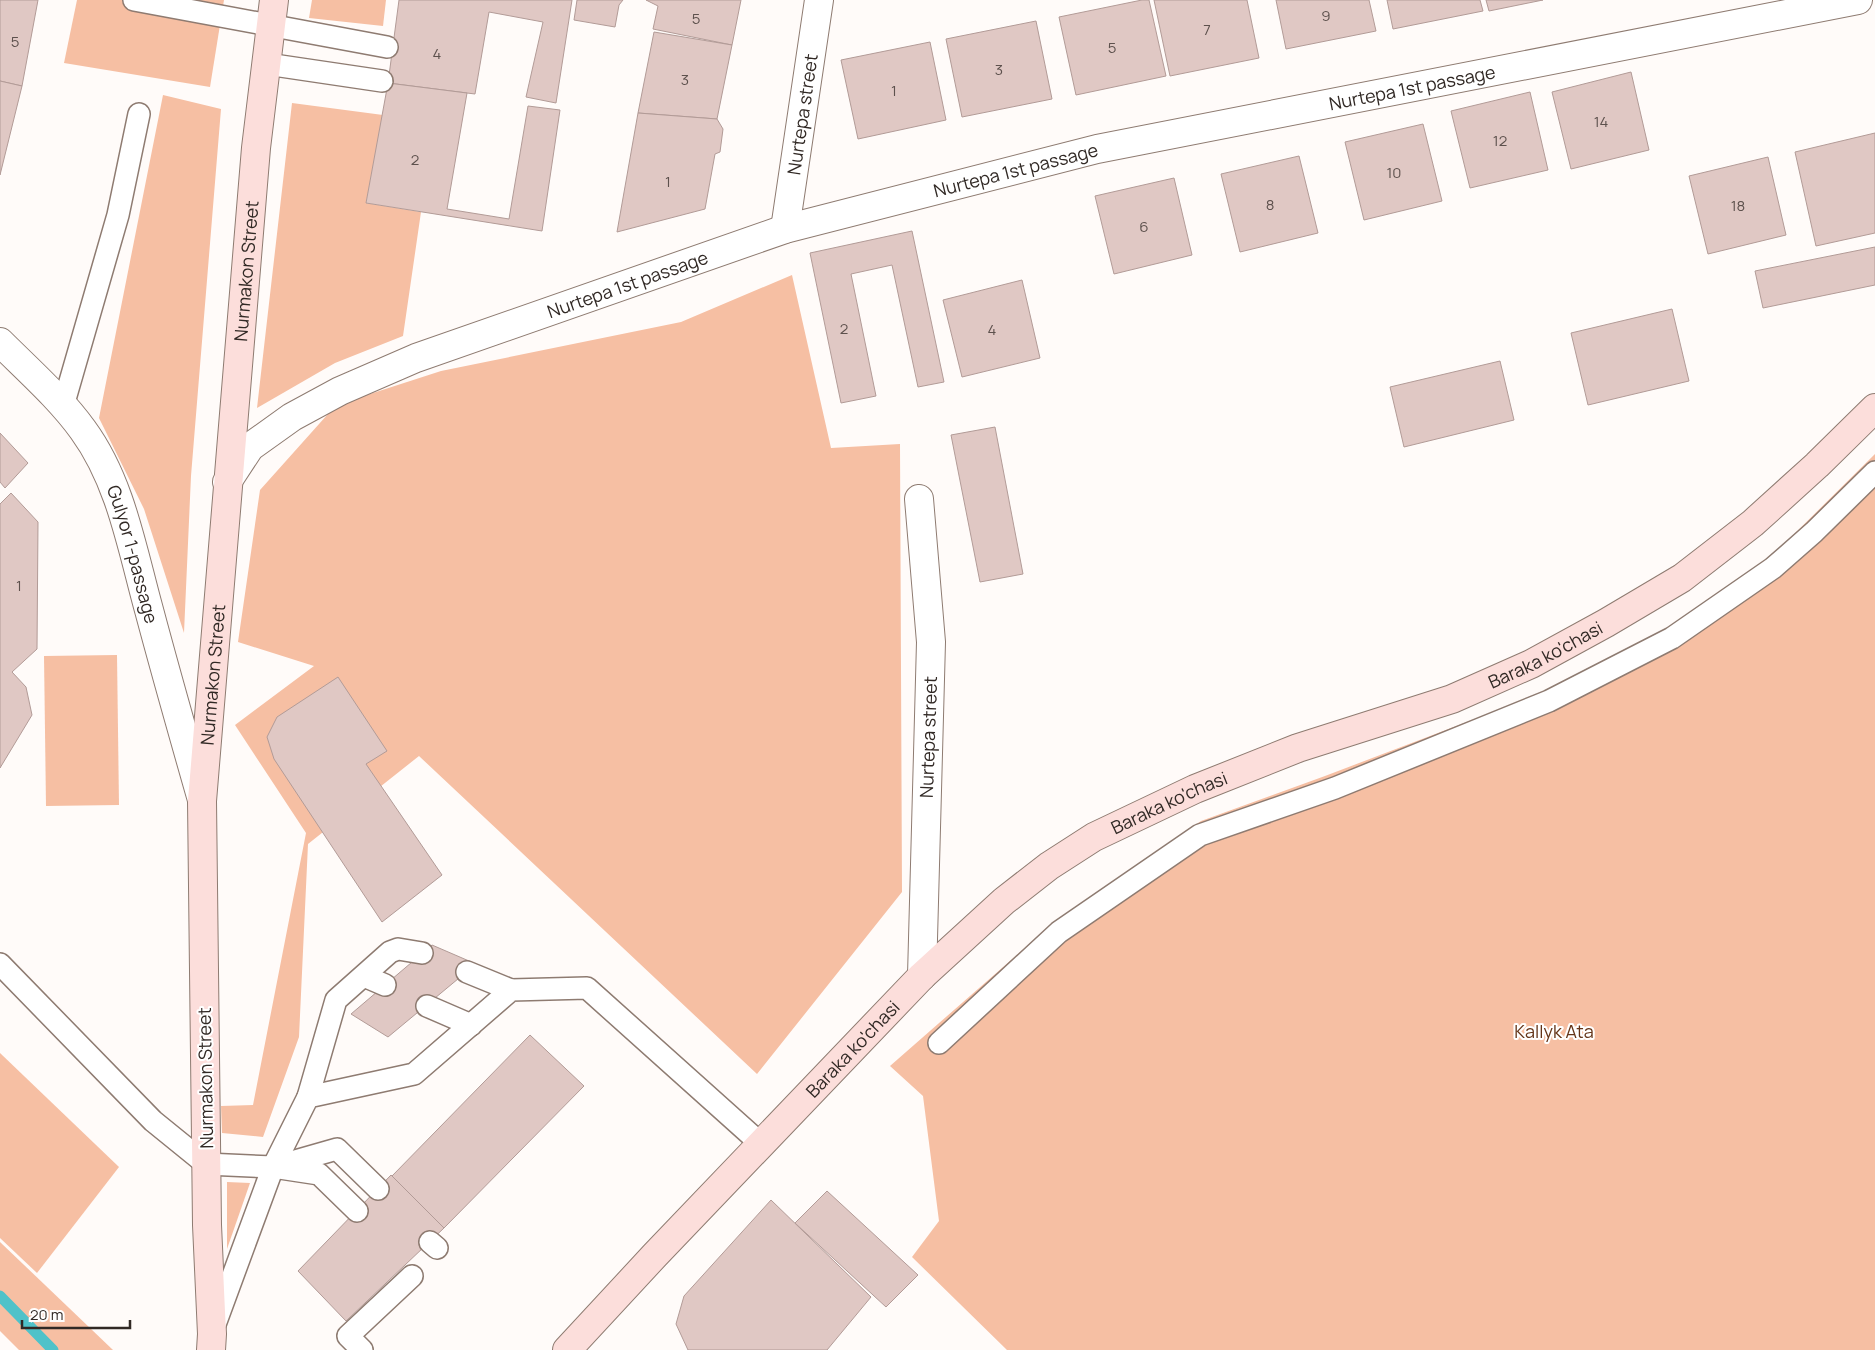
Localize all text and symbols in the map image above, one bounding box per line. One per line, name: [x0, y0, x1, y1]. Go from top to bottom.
house number: 9: [1321, 5, 1331, 26]
house number: 5: [692, 8, 700, 29]
house number: 7: [1203, 19, 1211, 40]
house number: 5: [11, 31, 19, 52]
house number: 5: [1108, 37, 1116, 58]
house number: 4: [433, 43, 442, 64]
street label: Nurtepa street: [781, 52, 823, 176]
house number: 3: [995, 59, 1003, 80]
street label: Nurtepa 1st passage: [1327, 59, 1497, 115]
house number: 3: [681, 69, 689, 90]
house number: 1: [891, 80, 897, 101]
house number: 14: [1594, 111, 1608, 132]
house number: 12: [1493, 130, 1507, 151]
street label: Nurtepa 1st passage: [931, 137, 1101, 202]
house number: 2: [411, 149, 419, 170]
house number: 10: [1387, 162, 1402, 183]
house number: 1: [665, 171, 671, 192]
house number: 8: [1266, 194, 1274, 215]
house number: 18: [1731, 195, 1745, 216]
street label: Nurmakon Street: [228, 200, 264, 342]
house number: 6: [1139, 216, 1149, 237]
street label: Nurtepa 1st passage: [544, 245, 711, 323]
house number: 2: [840, 318, 848, 339]
house number: 4: [988, 319, 997, 340]
street label: Gulyor 1-passage: [102, 481, 164, 626]
house number: 1: [16, 575, 22, 596]
street label: Nurmakon Street: [195, 603, 230, 746]
street label: Baraka ko'chasi: [1484, 615, 1607, 694]
street label: Nurtepa street: [914, 676, 942, 798]
street label: Baraka ko'chasi: [1107, 765, 1231, 839]
street label: Baraka ko'chasi: [800, 995, 904, 1102]
street label: Nurmakon Street: [192, 1007, 218, 1149]
park label: Kallyk Ata: [1514, 1019, 1594, 1043]
scale bar: [22, 1298, 130, 1330]
text: 20 m: [30, 1304, 63, 1325]

